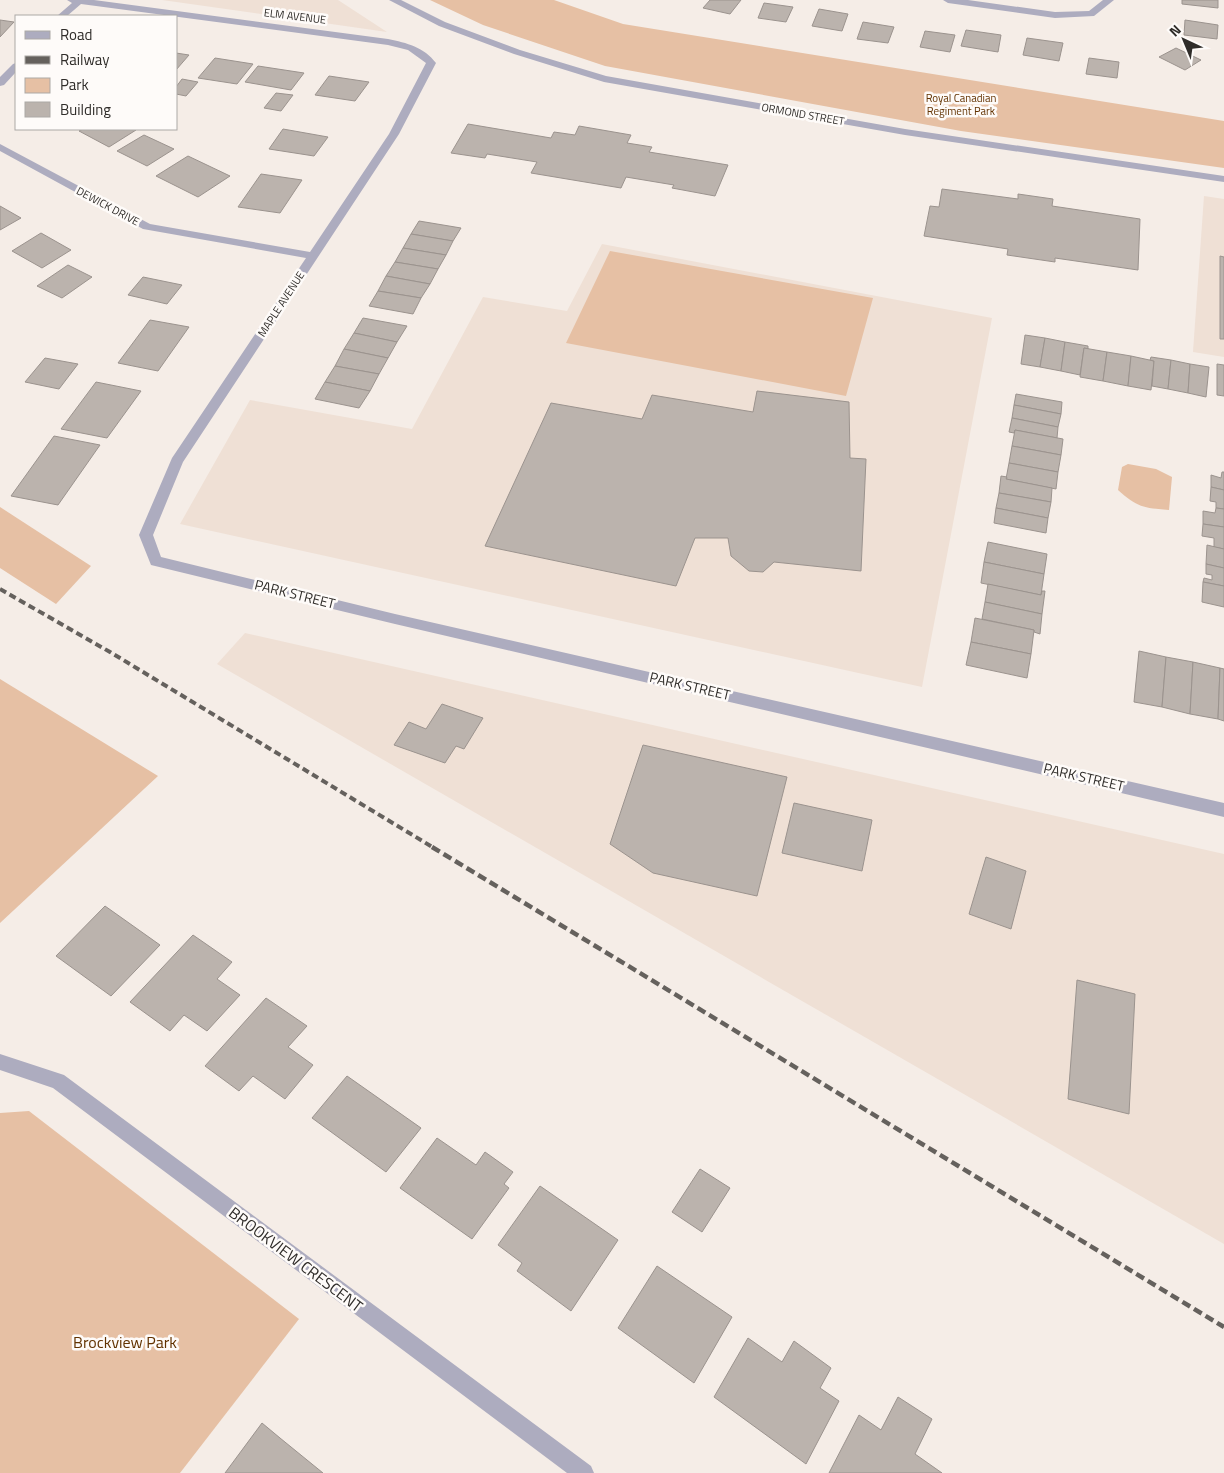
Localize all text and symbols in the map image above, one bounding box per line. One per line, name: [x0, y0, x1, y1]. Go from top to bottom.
street label: ELM AVENUE: [263, 4, 327, 28]
legend: [15, 15, 178, 130]
north arrow: [1159, 15, 1209, 65]
text: N: [1164, 19, 1185, 41]
text: Road: [60, 23, 92, 46]
text: Railway: [60, 48, 110, 71]
text: Park: [60, 73, 89, 96]
park label: Royal Canadian Regiment Park: [926, 90, 996, 119]
text: Building: [60, 98, 111, 121]
street label: ORMOND STREET: [760, 99, 846, 129]
street label: DEWICK DRIVE: [74, 183, 142, 229]
street label: MAPLE AVENUE: [254, 268, 308, 340]
street label: PARK STREET: [253, 573, 338, 614]
street label: PARK STREET: [648, 666, 733, 705]
street label: PARK STREET: [1042, 757, 1127, 796]
street label: BROOKVIEW CRESCENT: [224, 1201, 369, 1318]
park label: Brockview Park: [73, 1330, 177, 1354]

